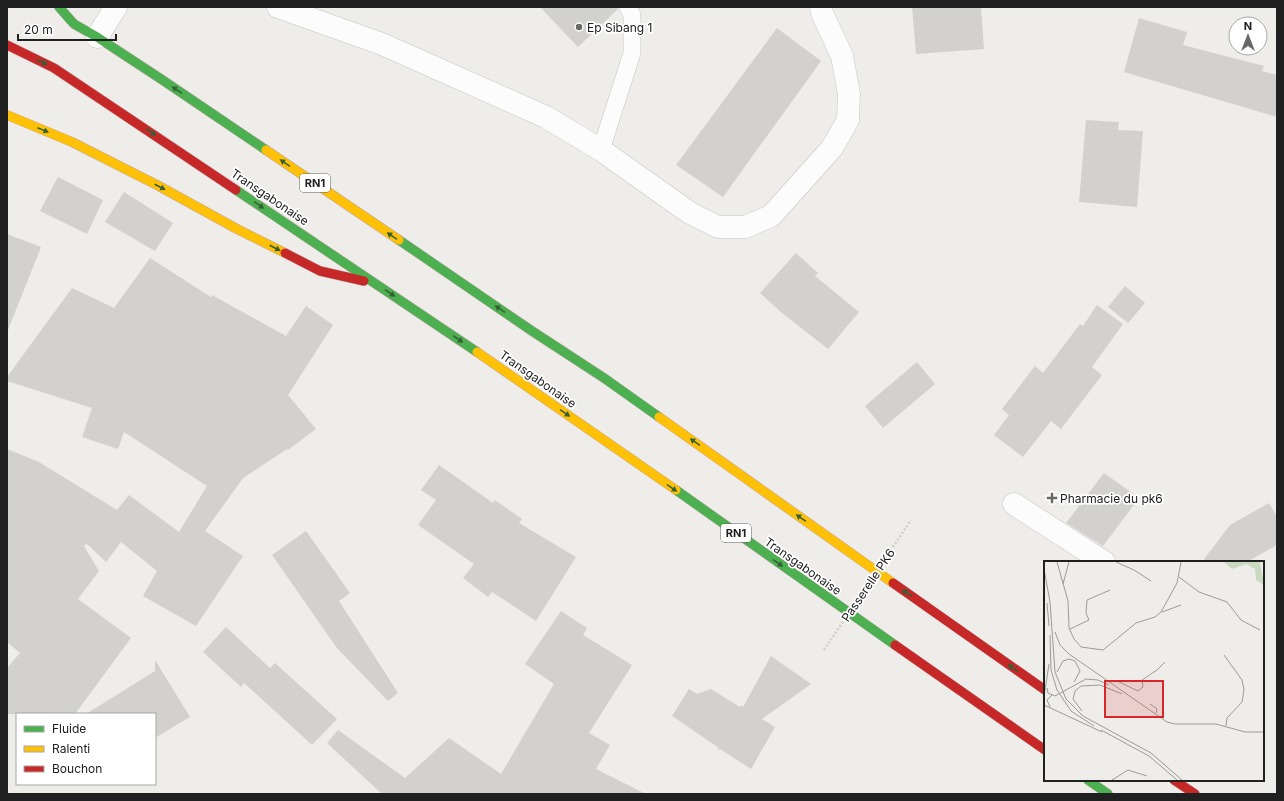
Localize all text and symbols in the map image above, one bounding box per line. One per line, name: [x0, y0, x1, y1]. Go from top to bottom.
scale bar: [18, 16, 116, 42]
north arrow: [1228, 16, 1268, 56]
text: N: [1244, 19, 1252, 33]
place label: Ep Sibang 1: [587, 20, 652, 35]
text: 20 m: [24, 22, 53, 37]
marker: Ep Sibang 1: [574, 22, 584, 32]
one-way arrow: [36, 59, 48, 65]
one-way arrow: [172, 86, 182, 94]
one-way arrow: [38, 127, 49, 133]
one-way arrow: [146, 128, 156, 136]
one-way arrow: [279, 159, 290, 167]
street label: Transgabonaise: [228, 165, 312, 229]
road number: RN1: [300, 174, 330, 192]
one-way arrow: [154, 184, 166, 190]
one-way arrow: [254, 201, 264, 209]
one-way arrow: [387, 232, 398, 240]
one-way arrow: [269, 245, 280, 251]
one-way arrow: [385, 289, 395, 297]
one-way arrow: [495, 305, 505, 313]
one-way arrow: [453, 335, 464, 343]
street label: Transgabonaise: [497, 347, 579, 411]
one-way arrow: [560, 409, 571, 417]
one-way arrow: [690, 438, 700, 446]
one-way arrow: [666, 484, 677, 492]
place label: Pharmacie du pk6: [1060, 491, 1163, 506]
marker: Pharmacie du pk6: [1047, 493, 1057, 503]
one-way arrow: [796, 514, 806, 522]
road number: RN1: [721, 524, 751, 542]
street label: Transgabonaise: [762, 534, 844, 598]
street label: Passerelle PK6: [838, 546, 898, 624]
one-way arrow: [773, 559, 783, 567]
inset map: [1044, 561, 1264, 781]
one-way arrow: [902, 589, 912, 597]
one-way arrow: [1008, 664, 1018, 672]
legend: [16, 713, 156, 785]
text: Fluide: [52, 721, 86, 736]
text: Ralenti: [52, 741, 90, 756]
text: Bouchon: [52, 761, 102, 776]

